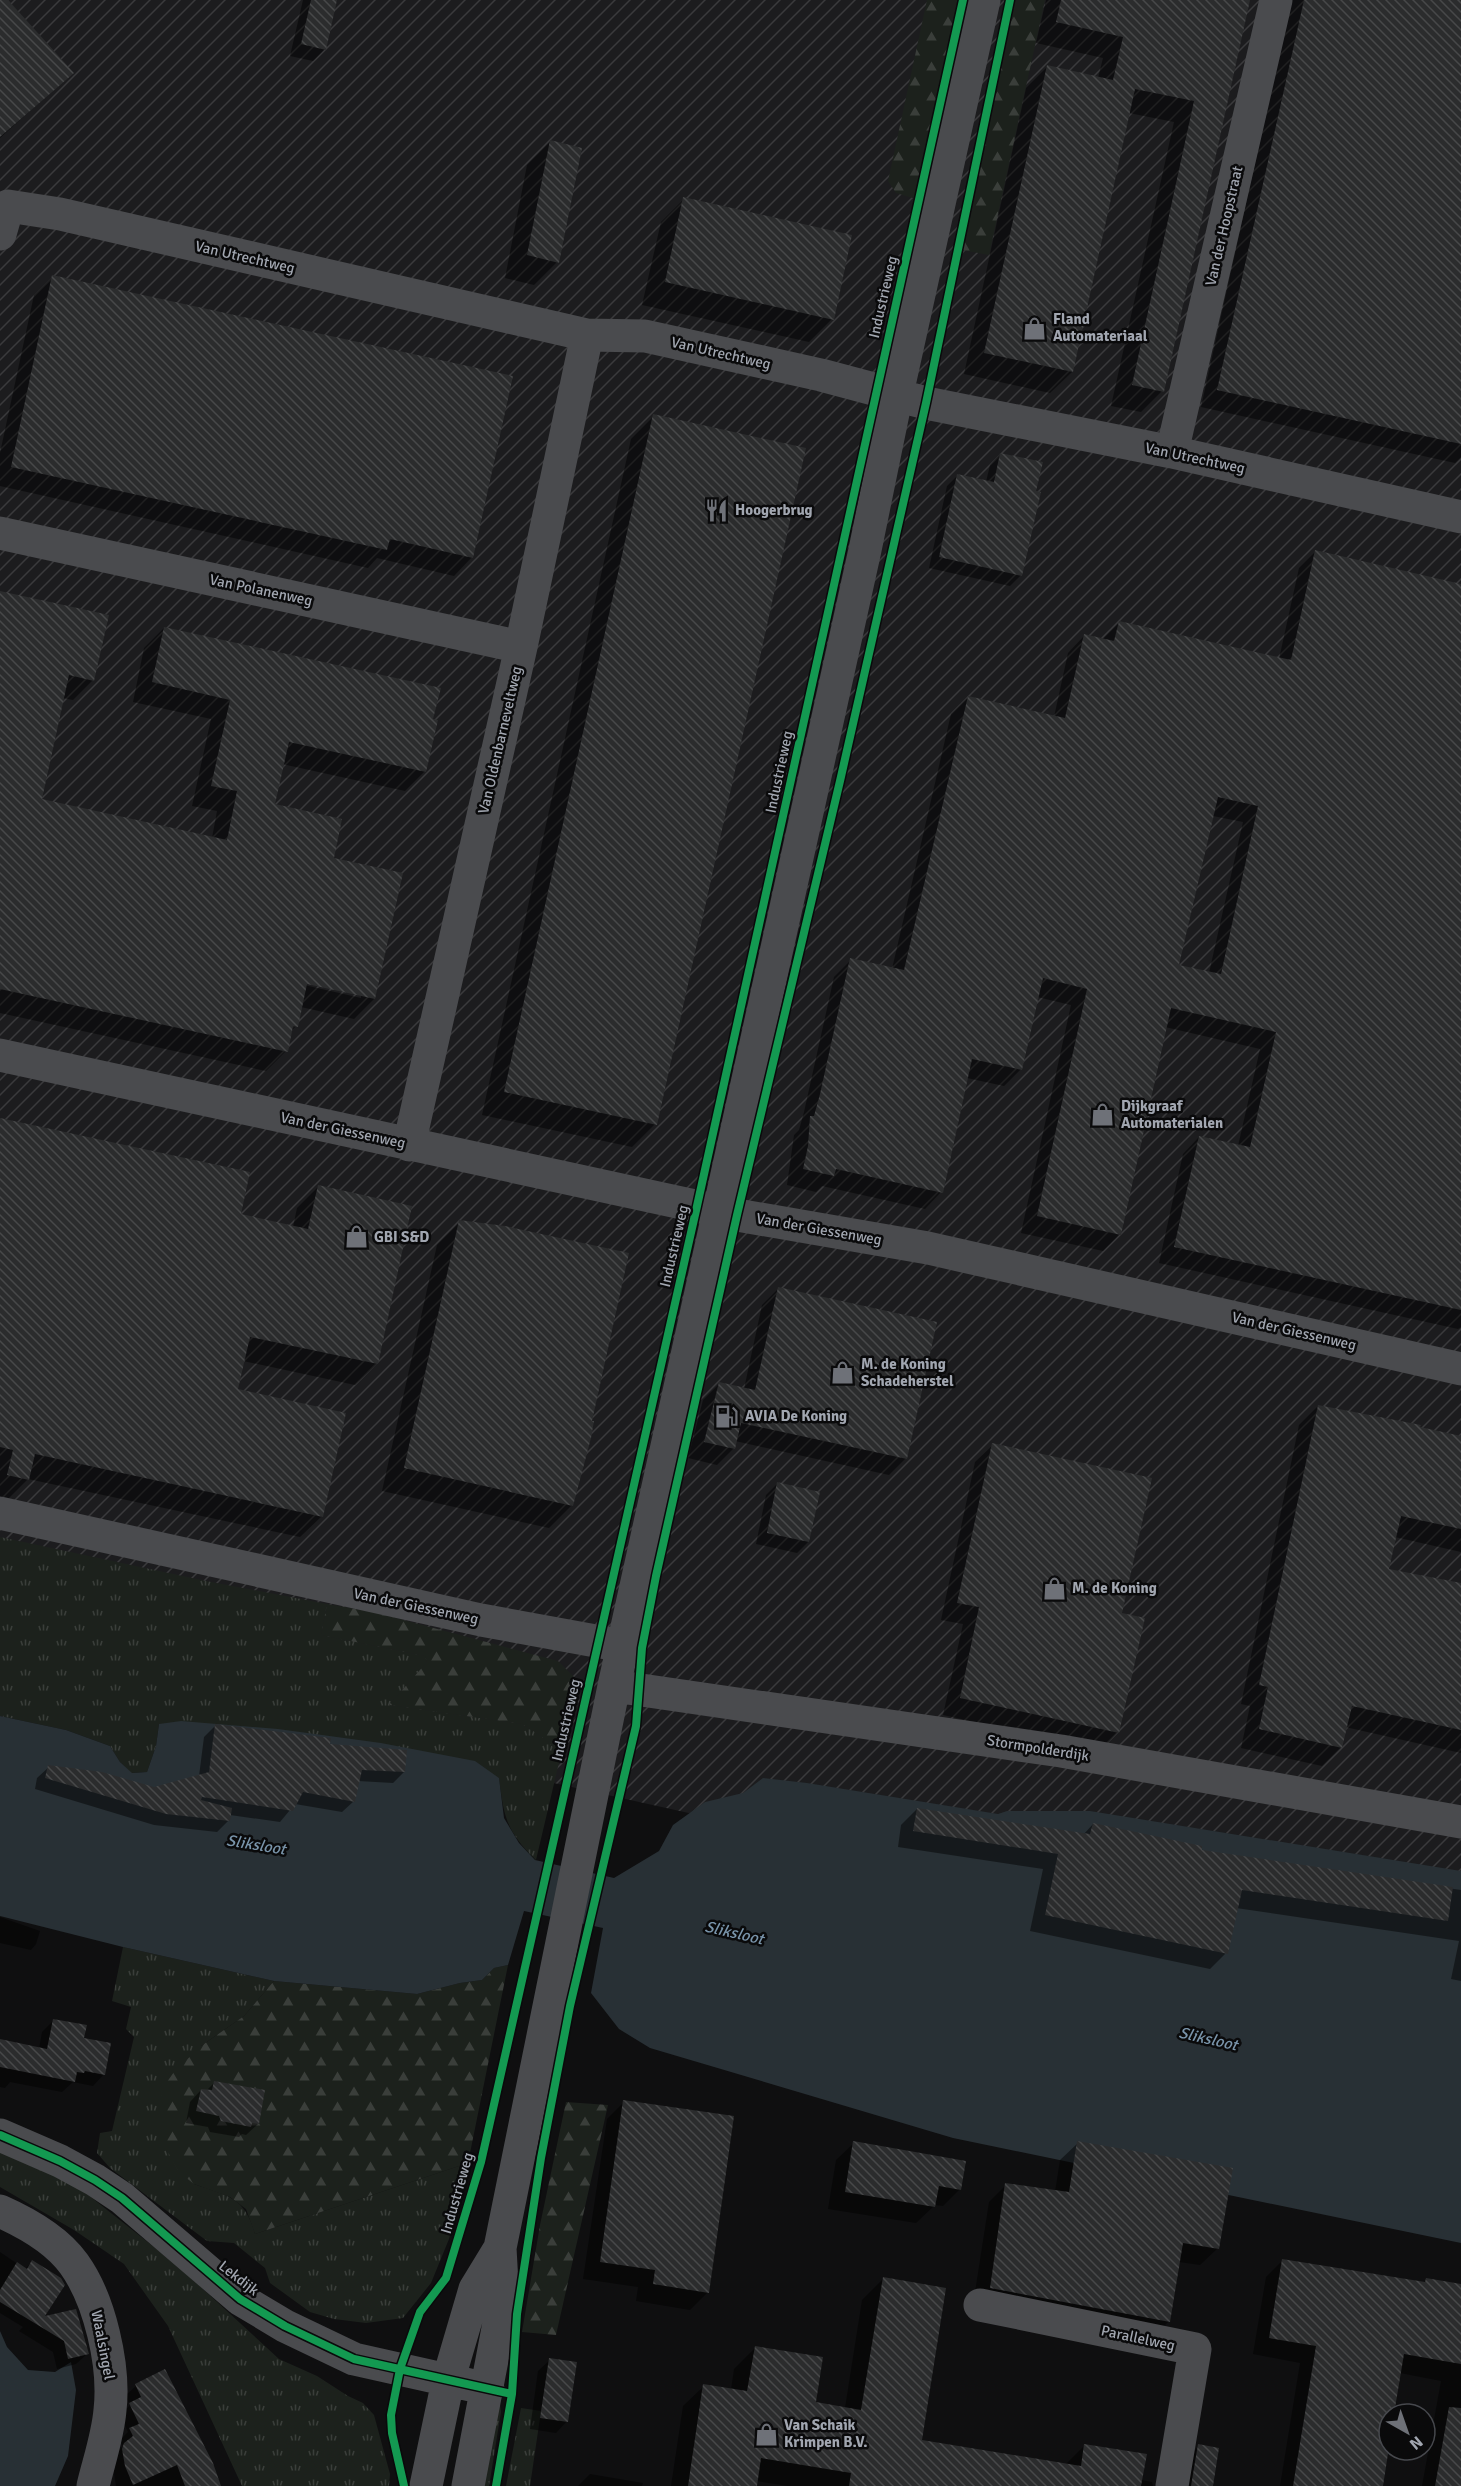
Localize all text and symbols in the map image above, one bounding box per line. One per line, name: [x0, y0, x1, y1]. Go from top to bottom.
street label: Van der Hoopstraat: [1201, 164, 1247, 288]
street label: Van Utrechtweg: [193, 237, 297, 277]
street label: Industrieweg: [865, 254, 901, 340]
place label: Fland Automateriaal: [1053, 310, 1148, 345]
shop icon: Fland Automateriaal: [1022, 315, 1048, 341]
street label: Van Utrechtweg: [669, 333, 773, 373]
street label: Van Utrechtweg: [1143, 439, 1247, 477]
restaurant icon: Hoogerbrug: [704, 497, 730, 523]
place label: Hoogerbrug: [735, 501, 813, 519]
street label: Van Polanenweg: [208, 570, 314, 610]
street label: Van Oldenbarneveltweg: [474, 664, 526, 816]
street label: Industrieweg: [761, 729, 797, 815]
place label: Dijkgraaf Automaterialen: [1121, 1097, 1223, 1132]
shop icon: Dijkgraaf Automaterialen: [1090, 1102, 1116, 1128]
street label: Van der Giessenweg: [279, 1108, 407, 1152]
street label: Industrieweg: [656, 1203, 692, 1289]
street label: Van der Giessenweg: [755, 1209, 883, 1249]
shop icon: GBI S&D: [343, 1224, 369, 1250]
place label: GBI S&D: [374, 1228, 429, 1246]
street label: Van der Giessenweg: [1230, 1308, 1358, 1354]
place label: M. de Koning Schadeherstel: [861, 1355, 954, 1390]
shop icon: M. de Koning Schadeherstel: [830, 1360, 856, 1386]
fuel station icon: AVIA De Koning: [714, 1403, 740, 1429]
place label: AVIA De Koning: [745, 1407, 847, 1425]
shop icon: M. de Koning: [1041, 1575, 1067, 1601]
place label: M. de Koning: [1072, 1579, 1157, 1597]
street label: Van der Giessenweg: [352, 1584, 480, 1628]
street label: Industrieweg: [548, 1677, 584, 1763]
street label: Stormpolderdijk: [986, 1731, 1091, 1765]
water label: Sliksloot: [225, 1830, 289, 1860]
water label: Sliksloot: [703, 1917, 768, 1950]
water label: Sliksloot: [1177, 2023, 1242, 2056]
street label: Industrieweg: [437, 2150, 477, 2236]
street label: Lekdijk: [215, 2257, 263, 2300]
street label: Waalsingel: [87, 2309, 119, 2381]
street label: Parallelweg: [1099, 2321, 1177, 2355]
north arrow: [1377, 2402, 1437, 2462]
place label: Van Schaik Krimpen B.V.: [784, 2416, 868, 2451]
shop icon: Van Schaik Krimpen B.V.: [753, 2421, 779, 2447]
text: N: [1405, 2431, 1427, 2454]

